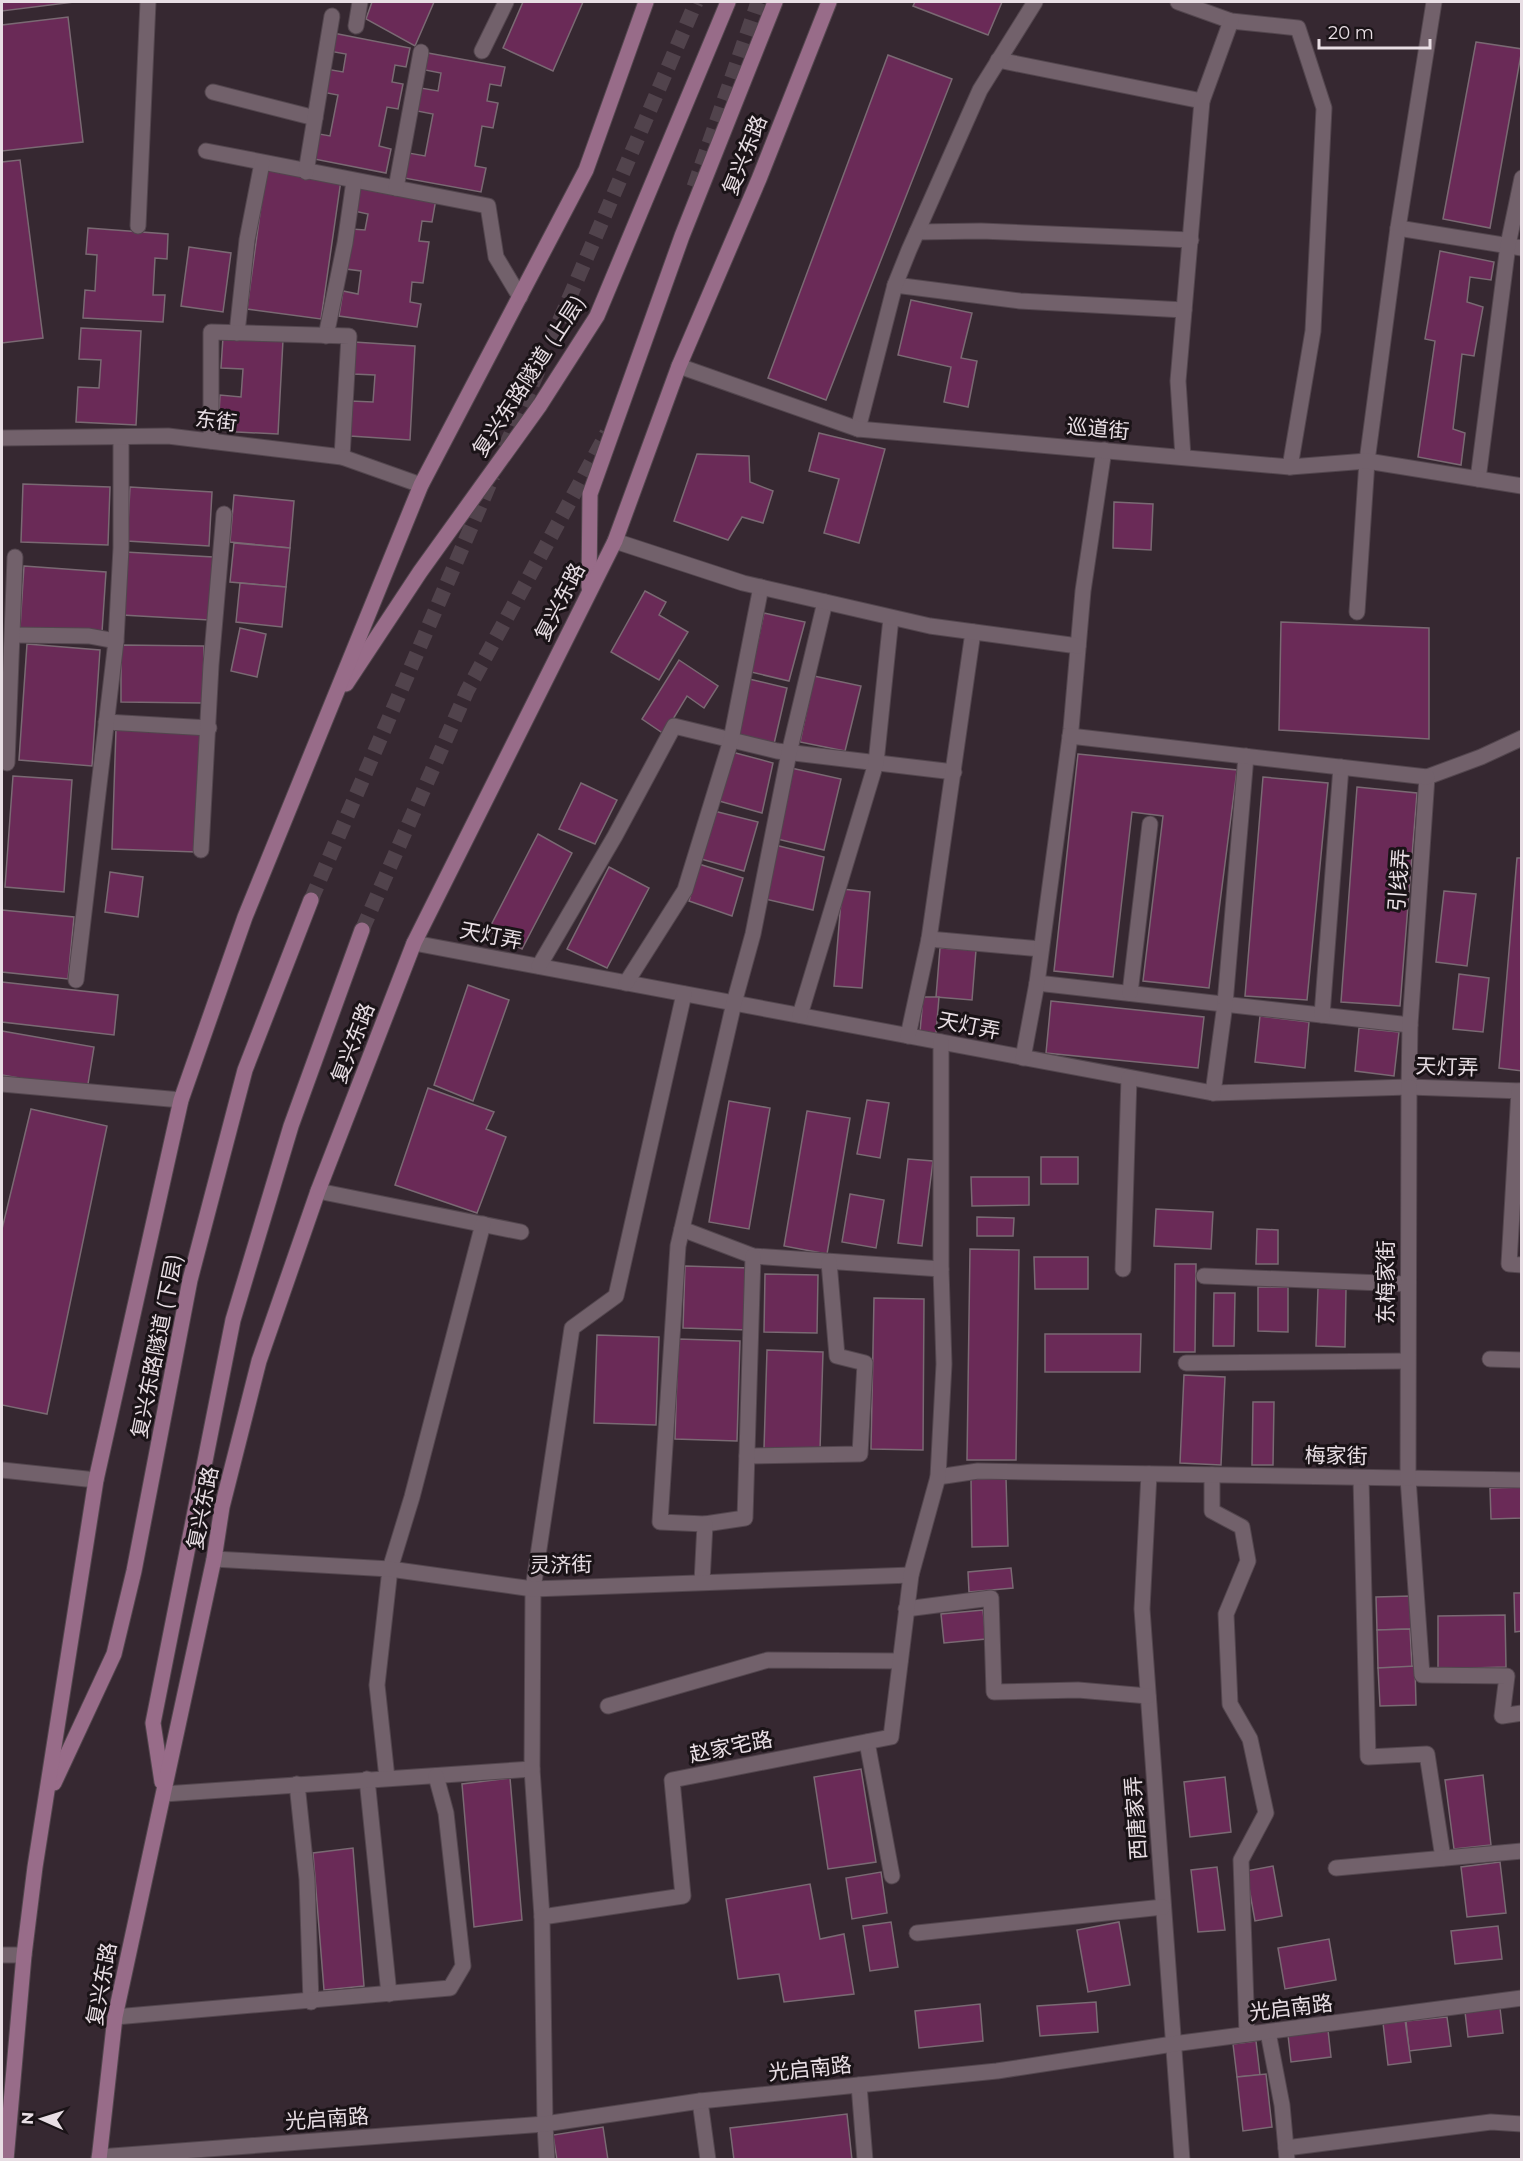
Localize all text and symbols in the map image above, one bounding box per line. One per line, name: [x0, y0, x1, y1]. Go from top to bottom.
scale bar: [1319, 12, 1430, 50]
text: 20 m: [1328, 22, 1374, 44]
street label: 复兴东路: [717, 111, 772, 198]
street label: 复兴东路隧道 (上层): [467, 290, 590, 461]
street label: 东街: [194, 406, 238, 435]
street label: 巡道街: [1066, 413, 1131, 444]
street label: 复兴东路: [529, 559, 590, 645]
street label: 引线弄: [1384, 848, 1413, 912]
street label: 天灯弄: [458, 917, 524, 954]
street label: 复兴东路: [326, 999, 379, 1087]
street label: 天灯弄: [936, 1007, 1002, 1044]
street label: 天灯弄: [1415, 1053, 1479, 1080]
street label: 东梅家街: [1373, 1240, 1398, 1324]
street label: 复兴东路隧道 (下层): [126, 1252, 187, 1440]
street label: 梅家街: [1304, 1442, 1368, 1469]
street label: 复兴东路: [182, 1464, 223, 1552]
street label: 灵济街: [529, 1551, 593, 1578]
street label: 赵家宅路: [687, 1726, 775, 1767]
street label: 西唐家弄: [1120, 1775, 1151, 1861]
street label: 复兴东路: [82, 1940, 121, 2027]
street label: 光启南路: [1248, 1990, 1334, 2025]
street label: 光启南路: [767, 2052, 853, 2085]
north arrow: [12, 2089, 72, 2149]
street label: 光启南路: [284, 2103, 370, 2134]
text: N: [18, 2111, 37, 2125]

